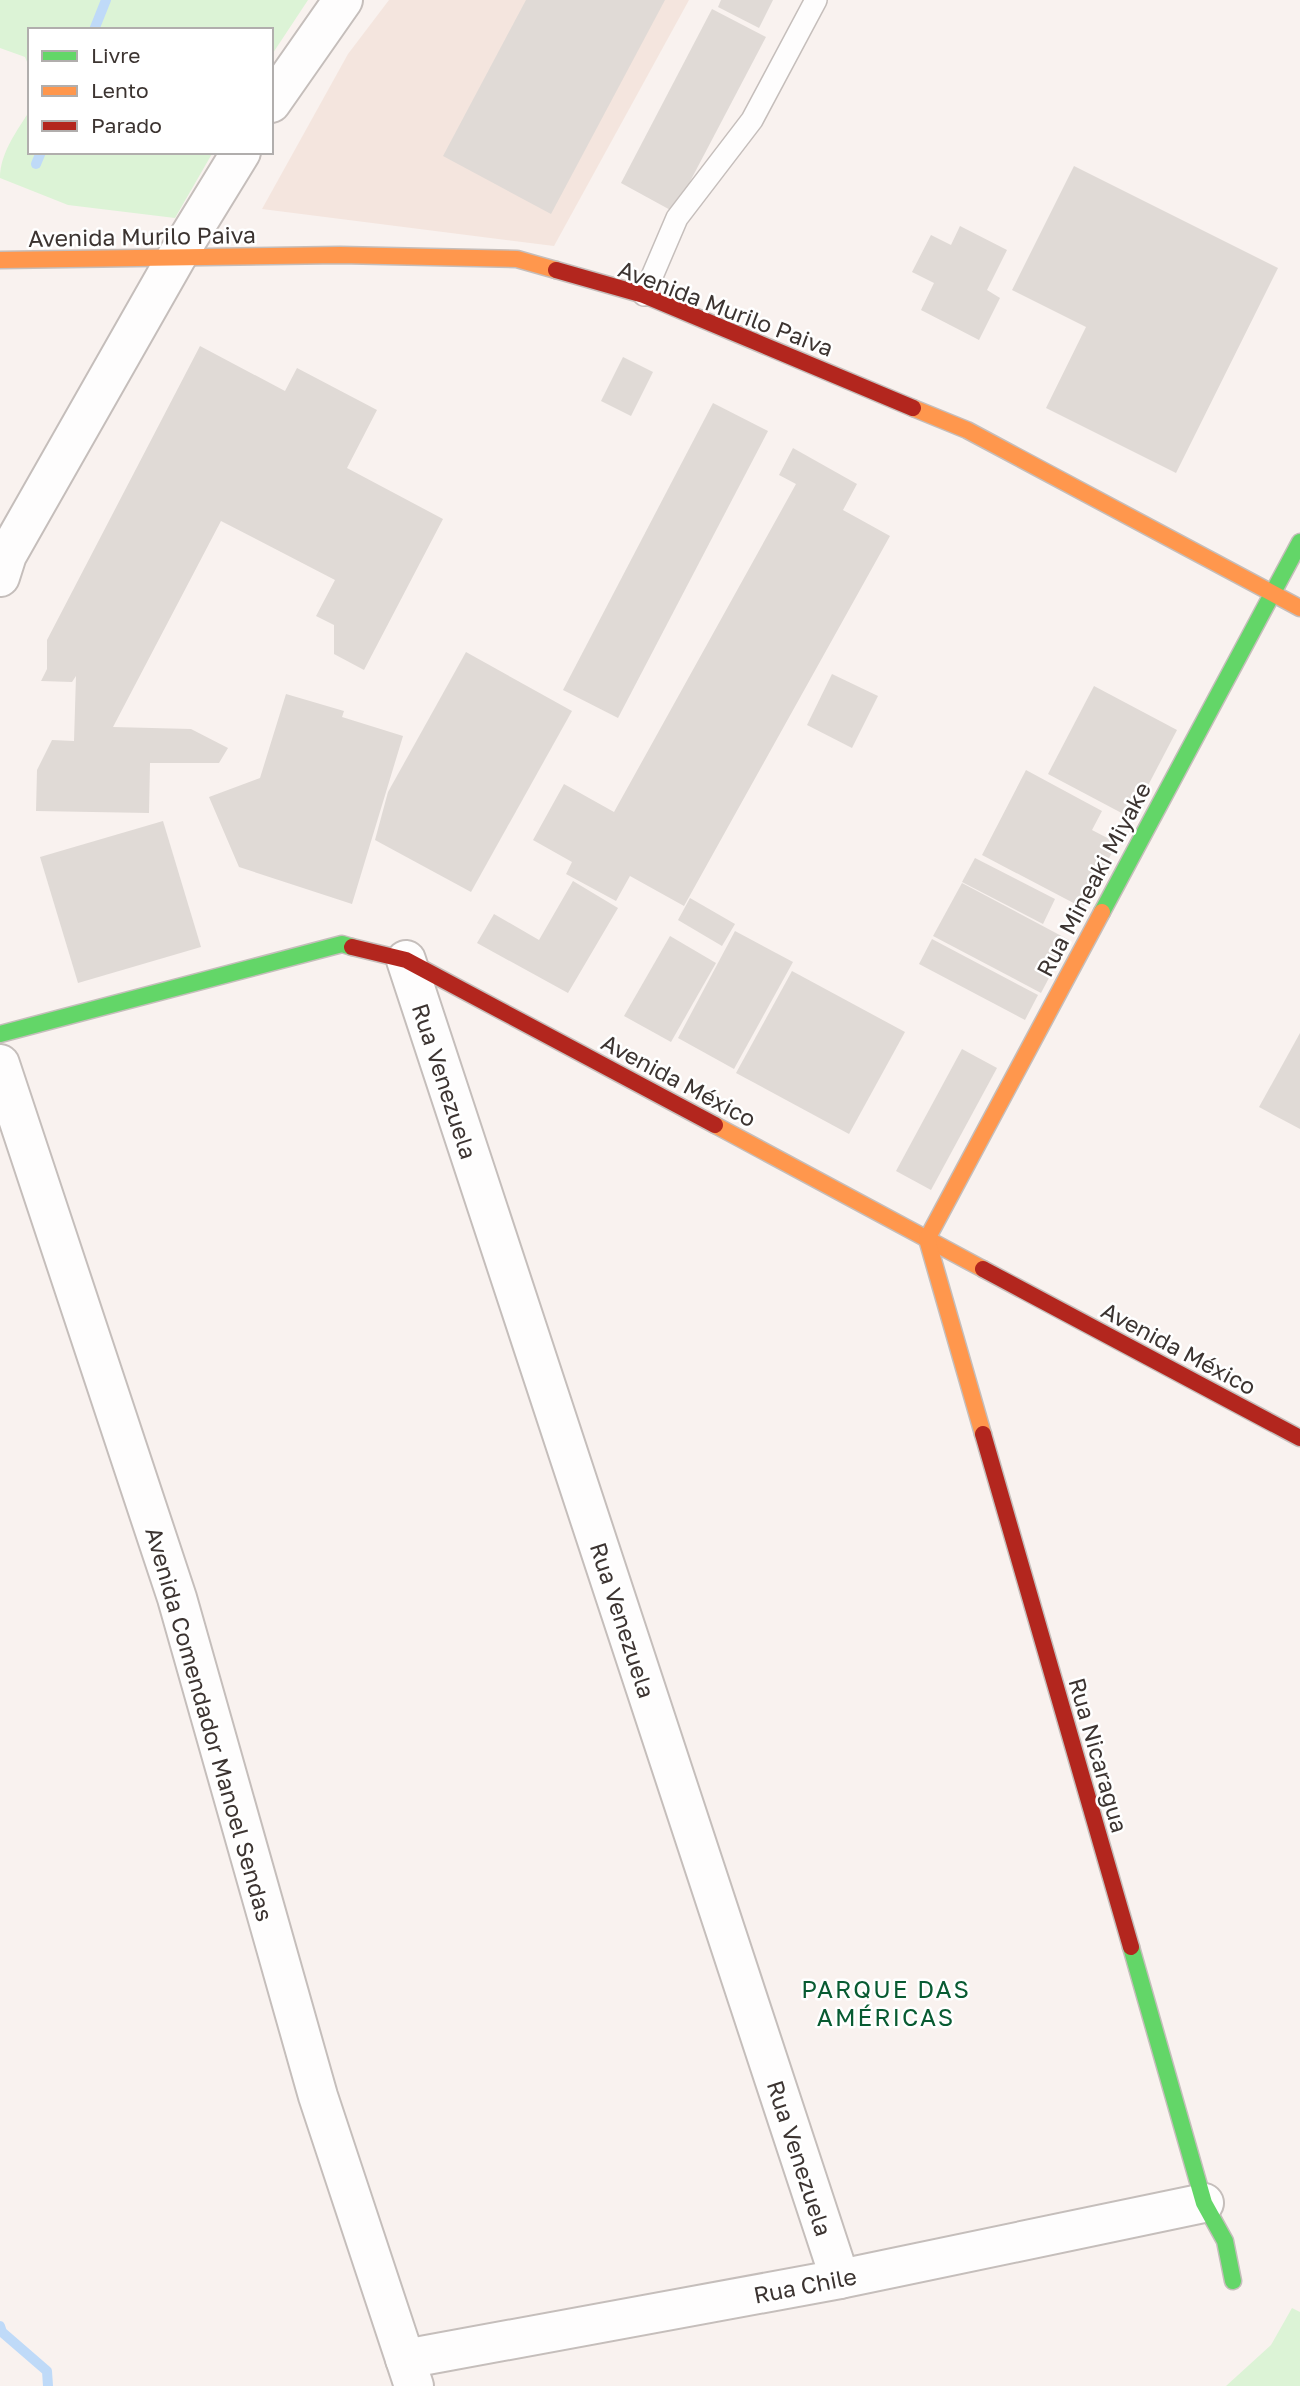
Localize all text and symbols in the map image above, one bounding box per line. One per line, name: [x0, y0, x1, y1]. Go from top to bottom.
legend: [28, 28, 273, 154]
text: Livre: [91, 42, 141, 68]
text: Lento: [91, 77, 149, 103]
text: Parado: [91, 112, 162, 138]
street label: Avenida Murilo Paiva: [28, 220, 256, 252]
street label: Avenida Murilo Paiva: [615, 254, 837, 362]
street label: Rua Mineaki Miyake: [1030, 777, 1156, 981]
street label: Rua Venezuela: [407, 1000, 483, 1162]
street label: Avenida México: [597, 1028, 761, 1132]
street label: Avenida México: [1097, 1296, 1261, 1400]
street label: Avenida Comendador Manoel Sendas: [140, 1524, 280, 1924]
street label: Rua Venezuela: [585, 1539, 661, 1701]
street label: Rua Nicaragua: [1064, 1674, 1134, 1836]
district label: PARQUE DAS AMÉRICAS: [801, 1974, 971, 2031]
street label: Rua Venezuela: [762, 2077, 838, 2239]
street label: Rua Chile: [751, 2261, 859, 2309]

